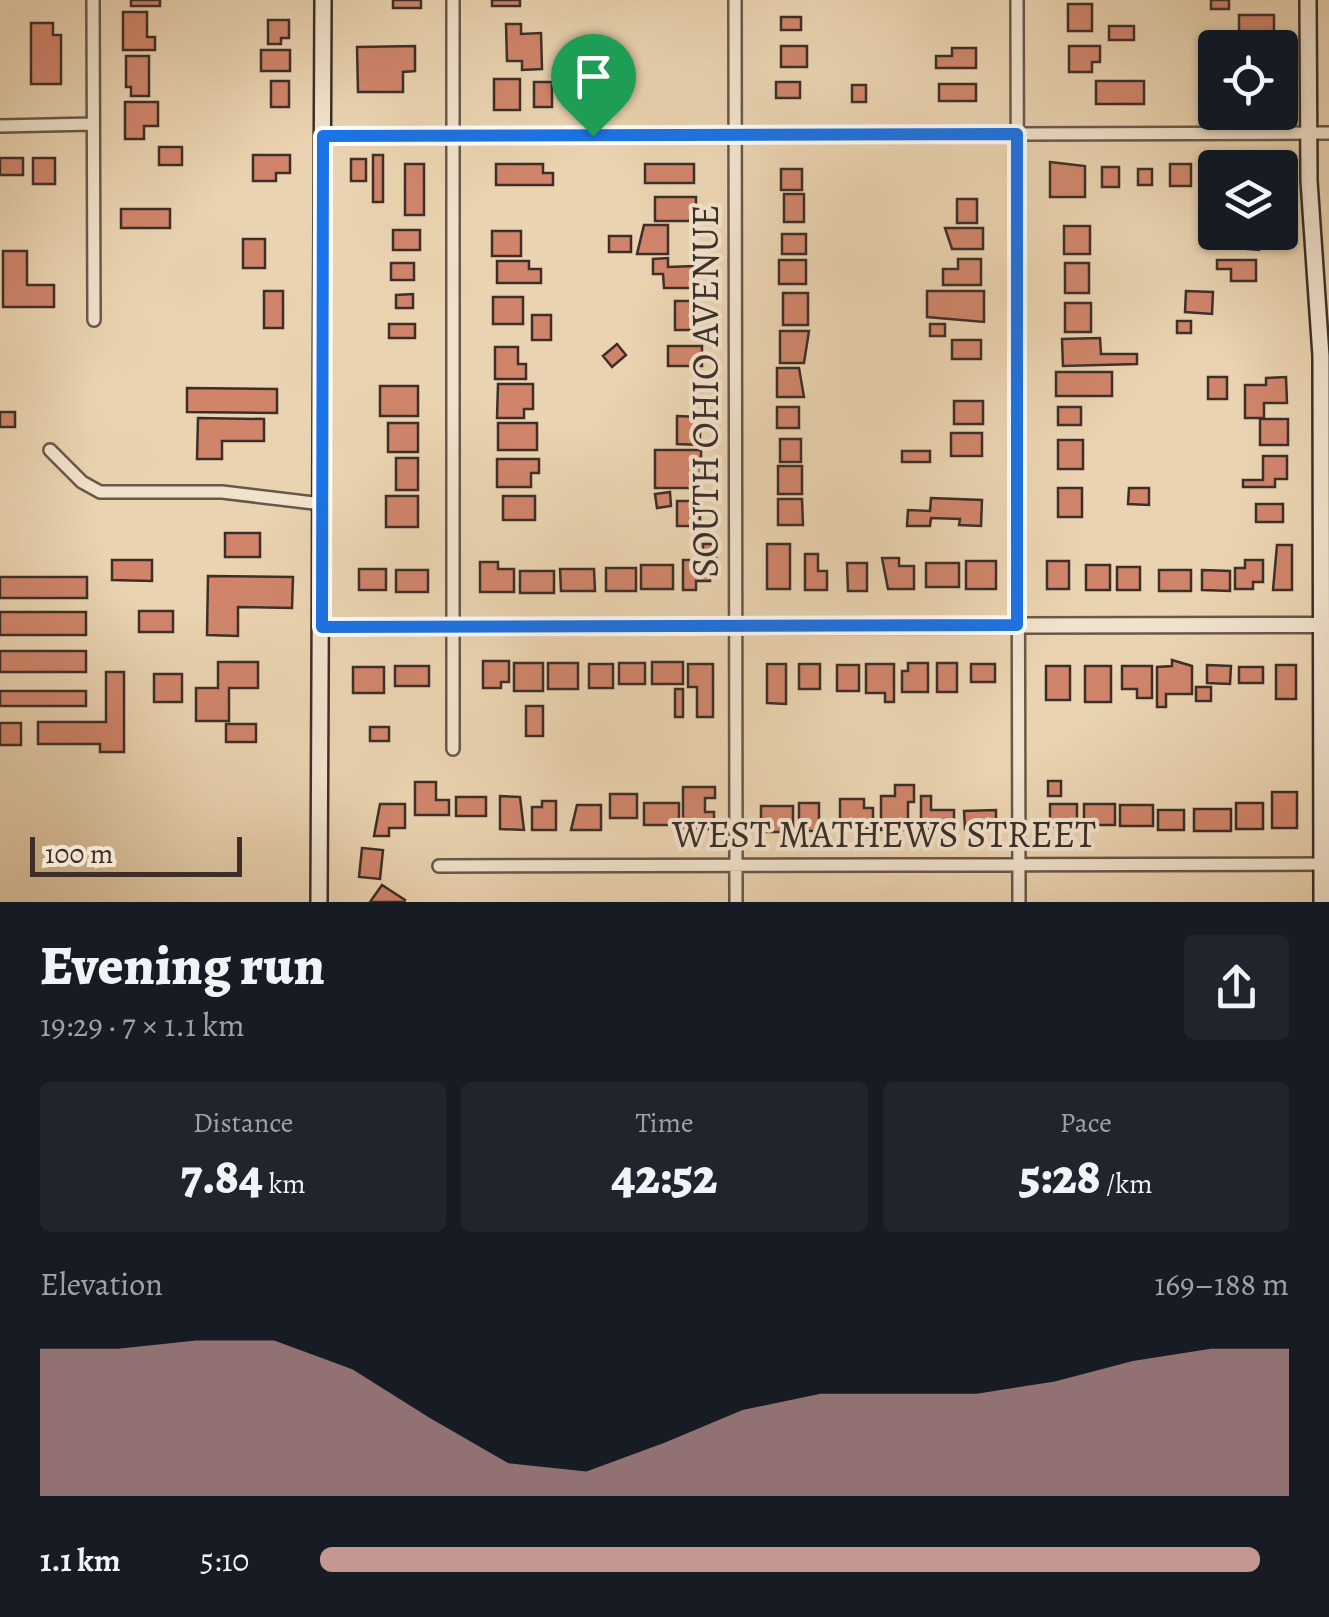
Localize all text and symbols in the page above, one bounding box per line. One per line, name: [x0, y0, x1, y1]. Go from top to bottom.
map controls: [1198, 30, 1298, 250]
button: locate: [1198, 30, 1298, 130]
pin: [551, 34, 636, 137]
icon: arrive: [566, 49, 621, 104]
button: layers: [1198, 150, 1298, 250]
street label: SOUTH OHIO AVENUE: [679, 204, 731, 578]
street label: WEST MATHEWS STREET: [671, 808, 1096, 860]
scale bar: [30, 832, 242, 876]
text: 100 m: [45, 835, 113, 873]
text: Evening run: [40, 928, 325, 1003]
button: share: [1184, 935, 1289, 1040]
text: 19:29 · 7 × 1.1 km: [40, 1003, 245, 1047]
text: Distance: [193, 1104, 293, 1142]
text: Time: [635, 1104, 694, 1142]
text: Pace: [1060, 1104, 1112, 1142]
text: 7.84: [181, 1142, 263, 1210]
text: 42:52: [612, 1142, 717, 1210]
text: 5:28: [1019, 1142, 1101, 1210]
text: km: [263, 1165, 306, 1203]
text: /km: [1101, 1165, 1153, 1203]
text: Elevation: [40, 1262, 163, 1306]
text: 169–188 m: [1154, 1262, 1289, 1306]
text: 1.1 km: [40, 1538, 121, 1582]
text: 5:10: [200, 1538, 249, 1582]

